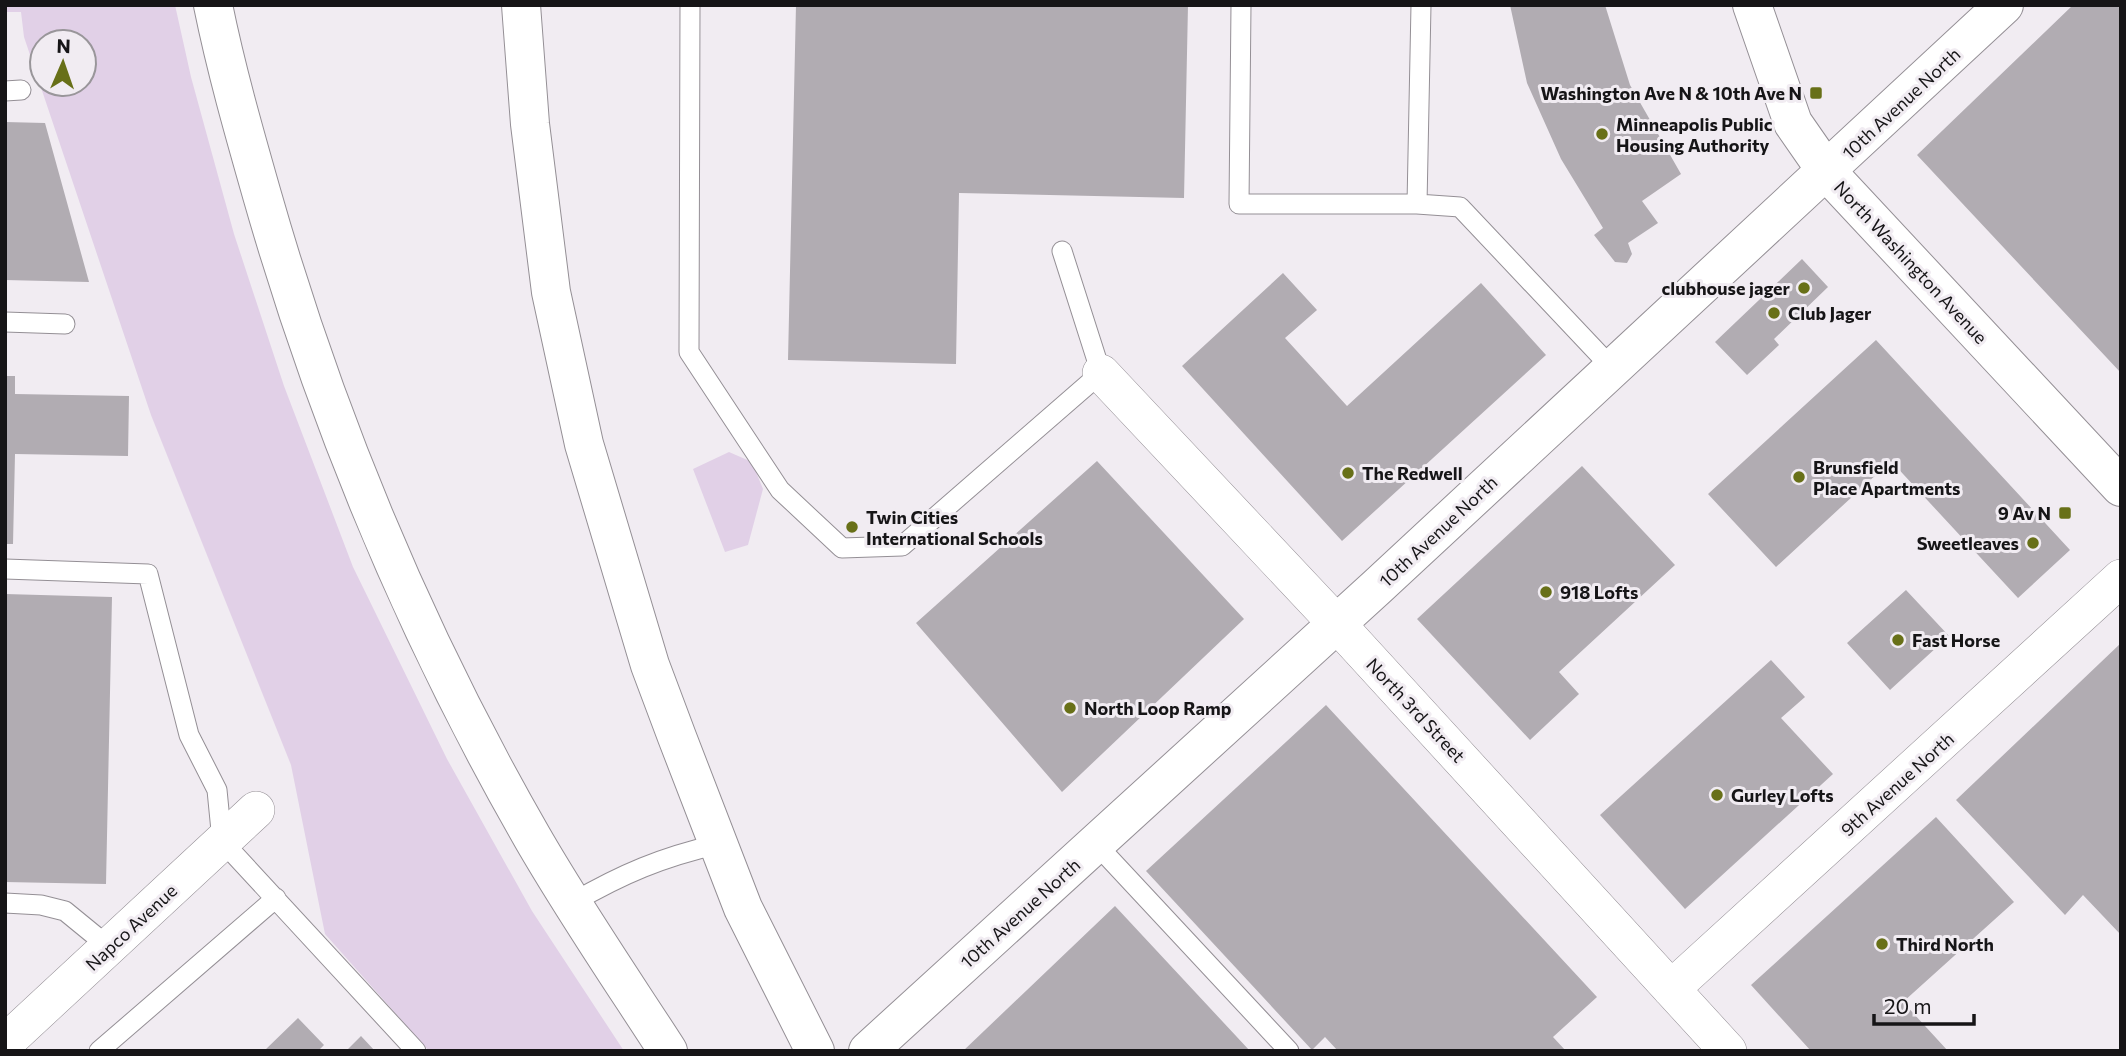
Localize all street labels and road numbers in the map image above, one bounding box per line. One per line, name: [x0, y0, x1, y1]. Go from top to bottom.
street label: 10th Avenue North: [1837, 43, 1965, 163]
street label: North Washington Avenue: [1830, 176, 1992, 348]
street label: 10th Avenue North: [1374, 471, 1502, 591]
street label: North 3rd Street: [1362, 653, 1470, 767]
street label: 9th Avenue North: [1836, 727, 1958, 841]
street label: 10th Avenue North: [956, 854, 1084, 972]
street label: Napco Avenue: [81, 879, 181, 975]

